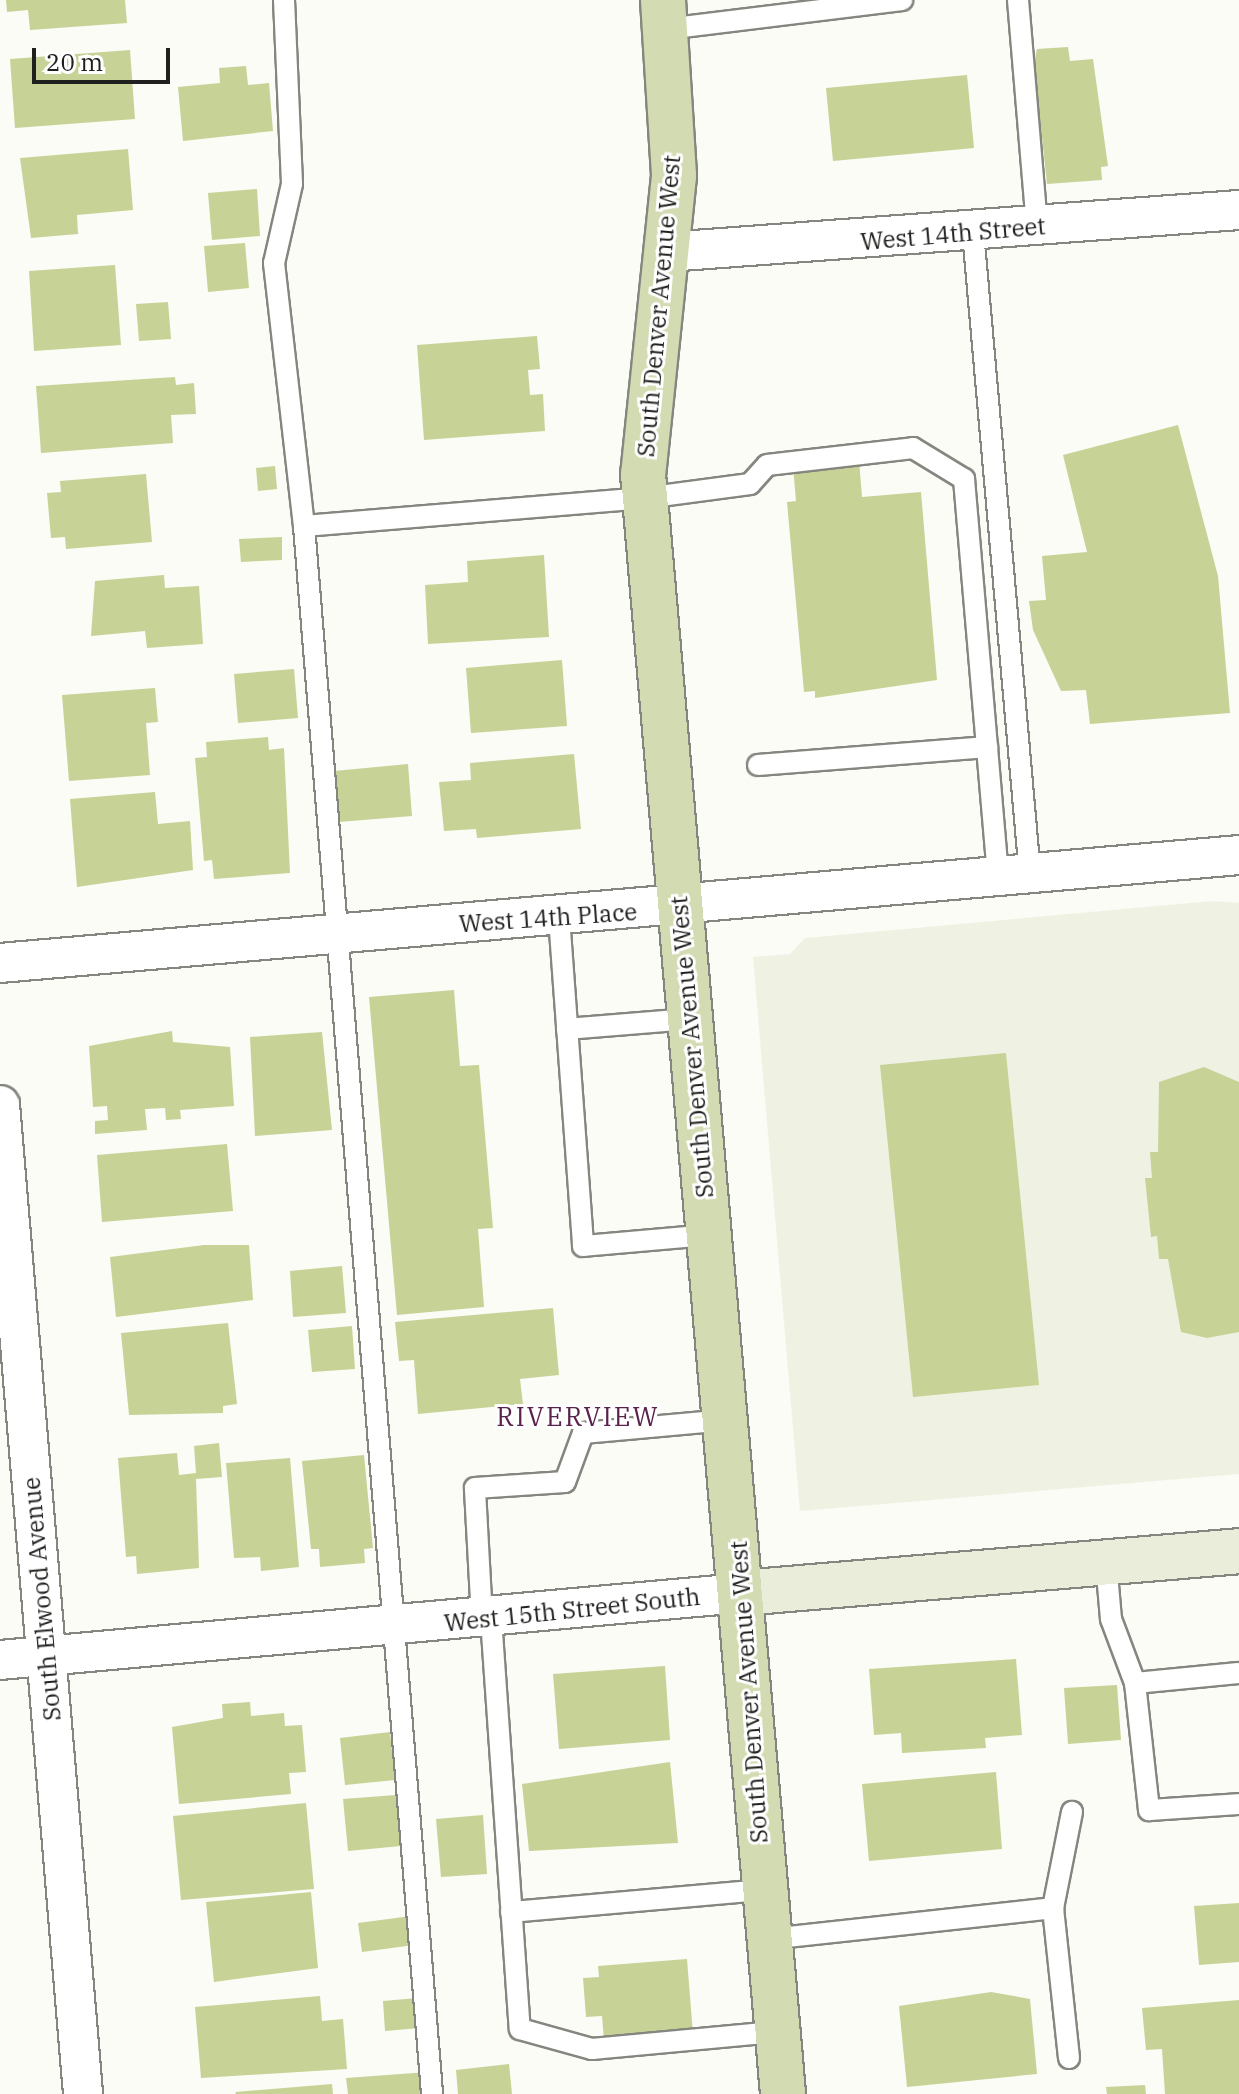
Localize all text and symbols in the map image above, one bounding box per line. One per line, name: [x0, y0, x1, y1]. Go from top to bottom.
scale bar: [36, 32, 174, 82]
text: 20 m: [46, 46, 103, 78]
street label: South Denver Avenue West: [631, 154, 687, 458]
street label: West 14th Street: [859, 212, 1047, 256]
street label: South Denver Avenue West: [664, 895, 720, 1199]
street label: West 14th Place: [458, 897, 638, 939]
district label: RIVERVIEW: [496, 1401, 660, 1433]
street label: South Elwood Avenue: [17, 1476, 67, 1722]
street label: South Denver Avenue West: [724, 1540, 774, 1844]
street label: West 15th Street South: [443, 1582, 701, 1638]

